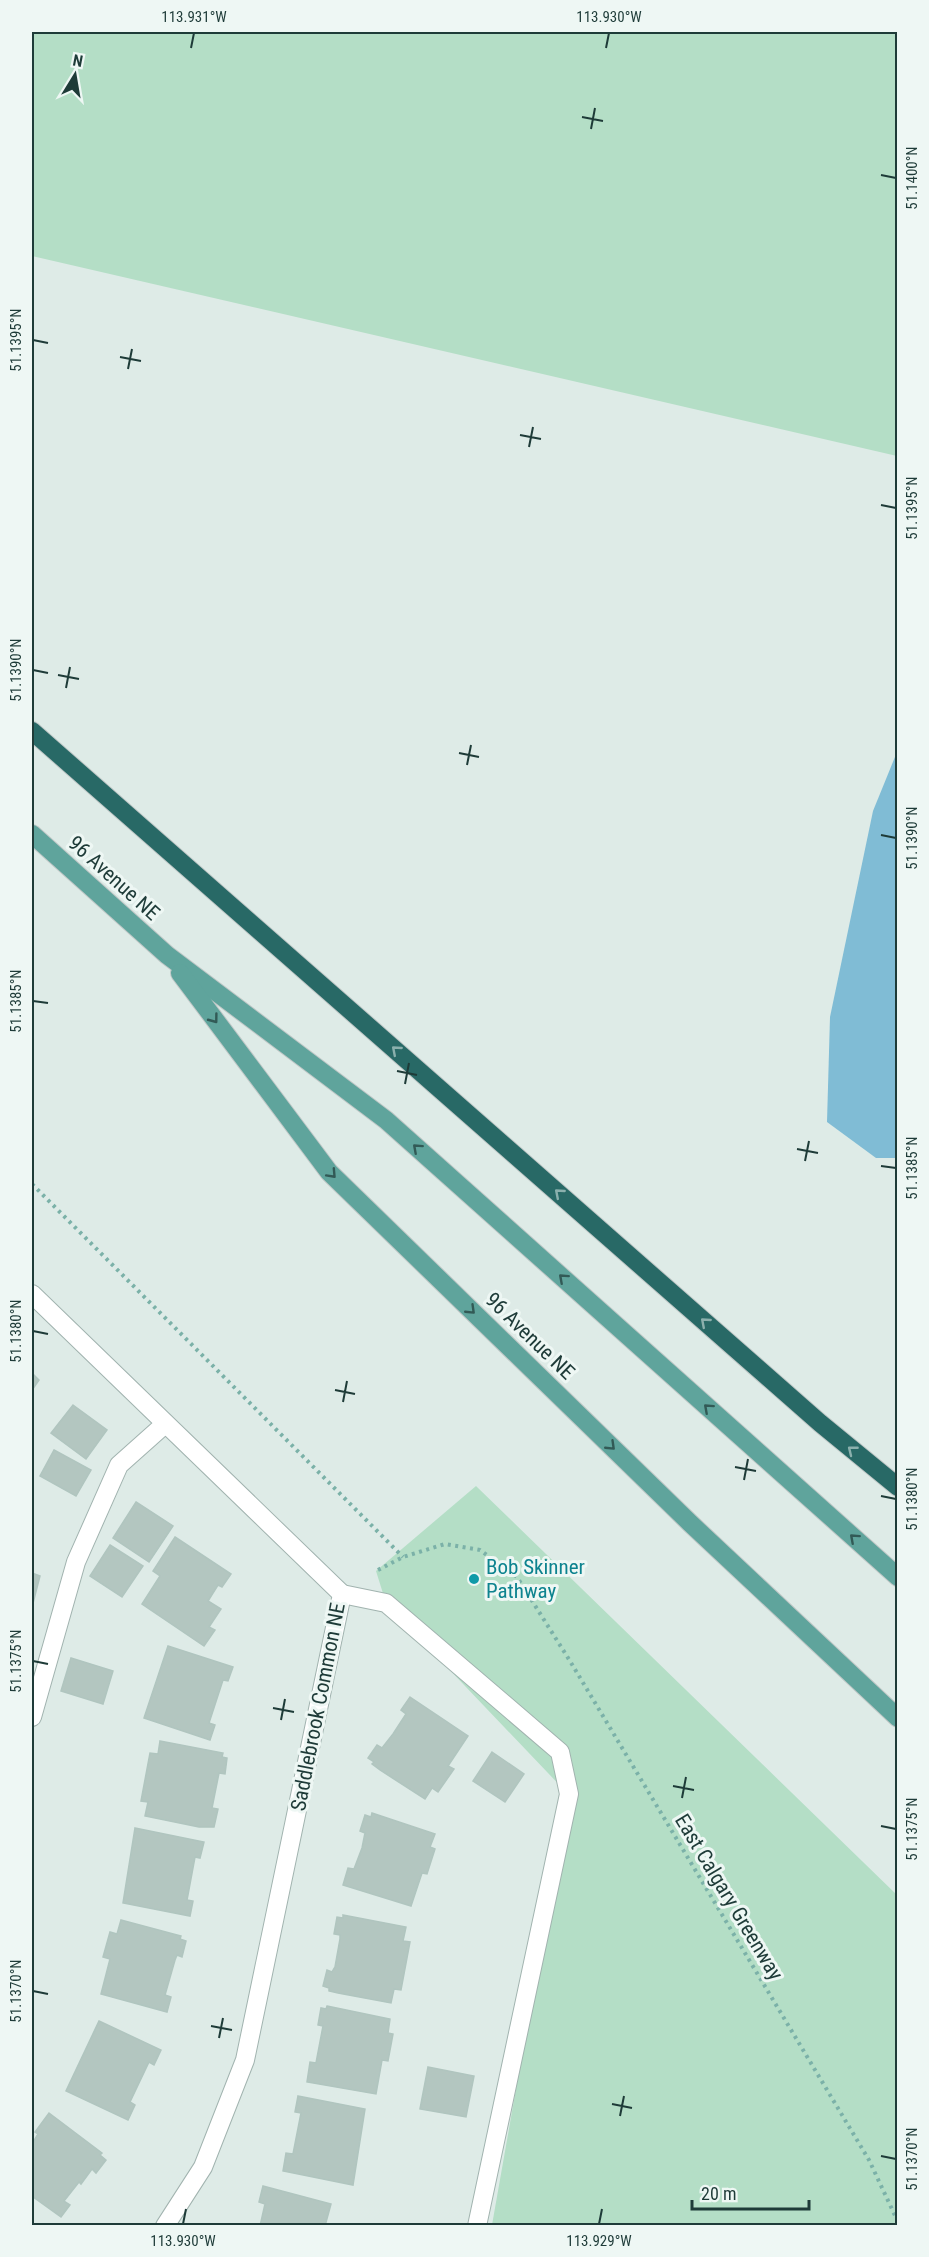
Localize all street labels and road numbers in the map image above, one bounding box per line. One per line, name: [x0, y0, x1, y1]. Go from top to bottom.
street label: 96 Avenue NE: [64, 831, 164, 925]
street label: 96 Avenue NE: [481, 1288, 579, 1384]
street label: Saddlebrook Common NE: [286, 1601, 350, 1813]
street label: East Calgary Greenway: [670, 1810, 788, 1984]

